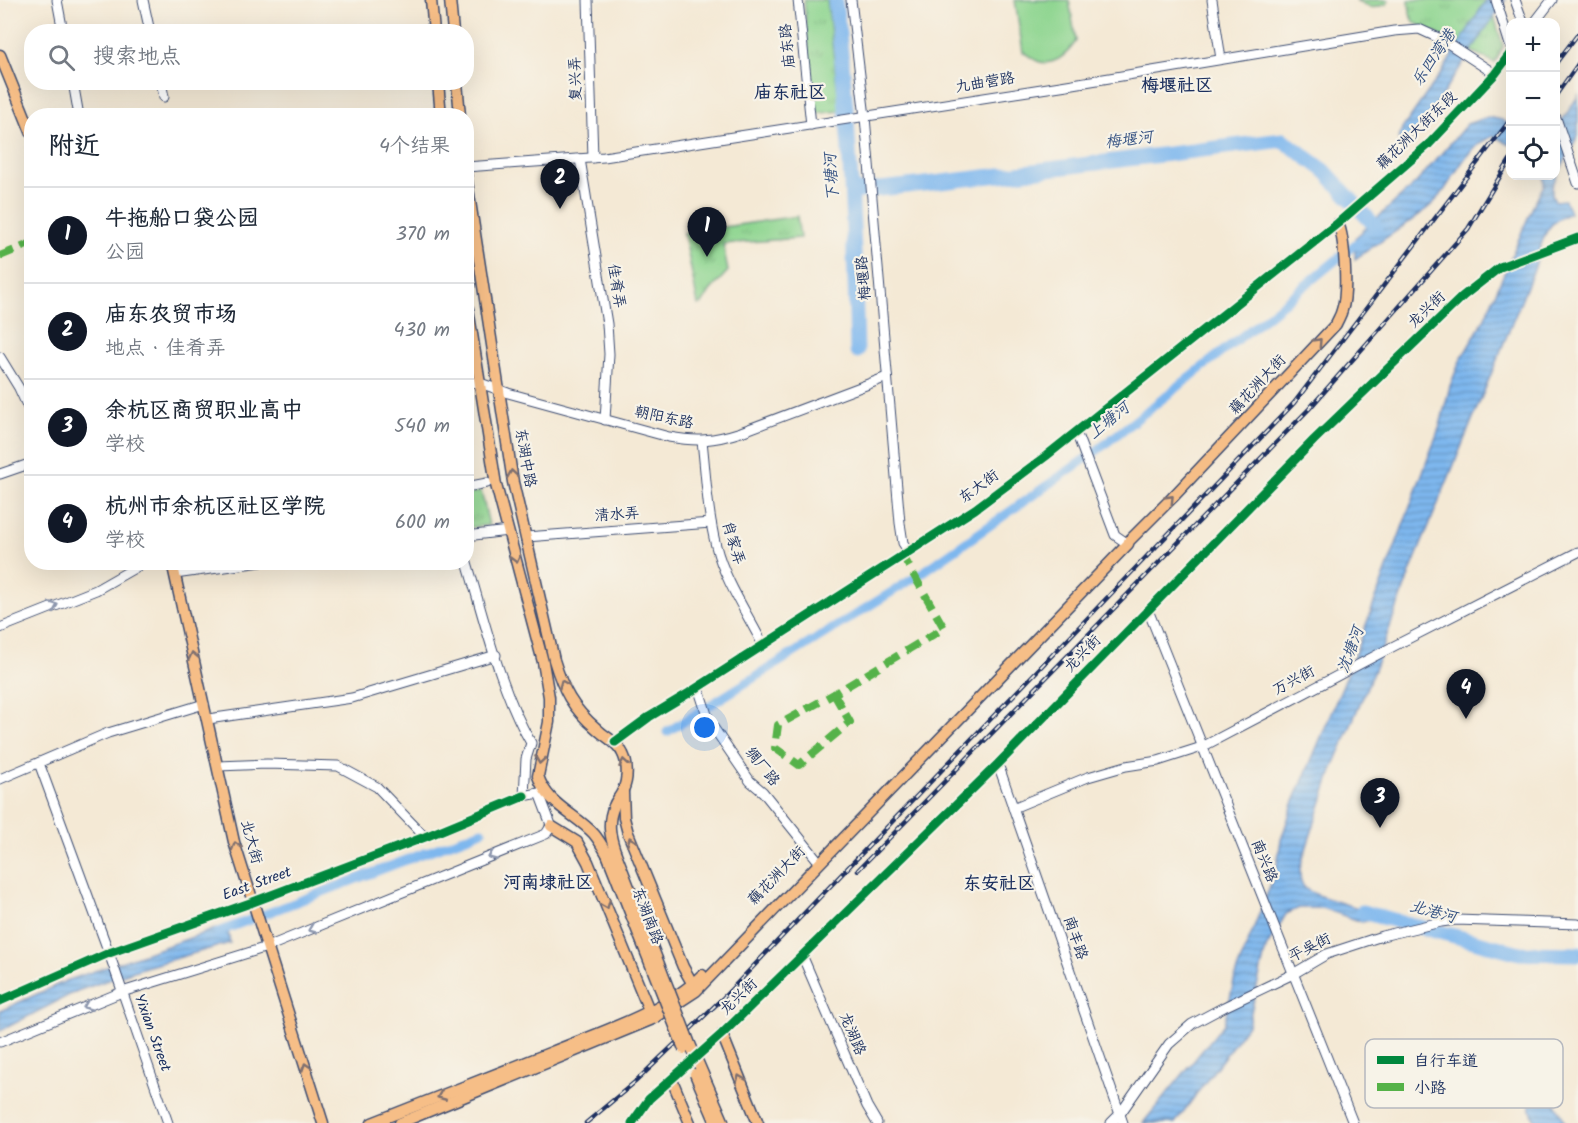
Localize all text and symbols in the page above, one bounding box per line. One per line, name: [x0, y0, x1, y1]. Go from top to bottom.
map controls: [1506, 18, 1560, 180]
button: +: [1506, 18, 1560, 72]
street label: 庙东路: [774, 22, 802, 70]
water label: 乐四湾港: [1406, 23, 1463, 92]
search box: [24, 24, 474, 90]
text: 搜索地点: [93, 40, 181, 75]
icon: search: [45, 41, 78, 74]
street label: 复兴弄: [563, 56, 589, 102]
street label: 九曲营路: [953, 66, 1017, 100]
district label: 梅堰社区: [1141, 72, 1213, 101]
button: −: [1506, 72, 1560, 126]
district label: 庙东社区: [754, 79, 826, 108]
street label: 藕花洲大街东段: [1371, 86, 1463, 176]
water label: 梅堰河: [1104, 124, 1157, 155]
text: 附近: [48, 126, 100, 168]
button: locate: [1506, 126, 1560, 180]
text: 4个结果: [379, 131, 450, 163]
water label: 下塘河: [818, 149, 846, 202]
pin: 2: [540, 160, 580, 209]
text: 牛拖船口袋公园: [105, 202, 259, 237]
pin: 1: [688, 208, 726, 257]
text: 1: [64, 219, 71, 251]
text: 370 m: [395, 219, 450, 251]
text: 公园: [105, 237, 145, 269]
street label: 梅堰路: [850, 255, 878, 301]
street label: 佳肴弄: [601, 262, 631, 310]
street label: 龙兴街: [1402, 286, 1452, 334]
text: 庙东农贸市场: [105, 298, 237, 333]
text: 2: [62, 315, 73, 347]
text: 430 m: [394, 315, 450, 347]
text: 地点 · 佳肴弄: [105, 333, 226, 365]
one-way arrow: [1311, 339, 1322, 350]
street label: 藕花洲大街: [1224, 349, 1292, 421]
text: 余杭区商贸职业高中: [105, 394, 303, 429]
water label: 上塘河: [1082, 394, 1138, 446]
street label: 朝阳东路: [632, 400, 696, 436]
text: 3: [62, 411, 73, 443]
text: 540 m: [394, 411, 450, 443]
street label: 东湖中路: [508, 426, 542, 490]
text: 学校: [105, 429, 145, 461]
street label: 东大街: [954, 464, 1004, 510]
one-way arrow: [506, 470, 519, 480]
text: 杭州市余杭区社区学院: [105, 490, 325, 525]
one-way arrow: [1163, 496, 1174, 507]
street label: 清水弄: [594, 501, 640, 529]
text: 4: [62, 507, 73, 539]
text: 600 m: [395, 507, 450, 539]
street label: 肖家弄: [715, 518, 751, 568]
text: 学校: [105, 525, 145, 557]
one-way arrow: [508, 554, 521, 564]
one-way arrow: [48, 601, 59, 613]
water label: 沈塘河: [1331, 620, 1372, 677]
street label: 龙兴街: [1059, 629, 1107, 679]
one-way arrow: [188, 651, 201, 661]
street label: 万兴街: [1268, 660, 1320, 702]
pin: 4: [1446, 670, 1486, 719]
one-way arrow: [558, 680, 570, 691]
your location: [690, 713, 719, 742]
street label: 绸厂路: [739, 742, 785, 792]
one-way arrow: [535, 756, 547, 765]
one-way arrow: [618, 759, 631, 769]
pin: 3: [1360, 778, 1400, 828]
street label: 北大街: [234, 817, 268, 867]
one-way arrow: [626, 836, 638, 847]
street label: 南兴路: [1244, 836, 1284, 886]
one-way arrow: [230, 841, 243, 851]
street label: 藕花洲大街: [742, 841, 812, 911]
one-way arrow: [487, 849, 498, 861]
street label: East Street: [219, 860, 295, 908]
district label: 河南埭社区: [503, 869, 593, 898]
district label: 东安社区: [963, 870, 1035, 899]
street label: 东湖南路: [625, 884, 669, 948]
water label: 北港河: [1407, 894, 1462, 931]
one-way arrow: [599, 899, 611, 910]
street label: 南丰路: [1056, 913, 1094, 963]
one-way arrow: [307, 922, 318, 934]
street label: 平吴街: [1284, 927, 1336, 969]
street label: 龙兴街: [714, 973, 764, 1021]
street label: Yixian Street: [127, 991, 177, 1075]
one-way arrow: [83, 999, 94, 1011]
street label: 龙湖路: [832, 1009, 872, 1059]
legend: [1365, 1039, 1563, 1108]
text: 自行车道: [1414, 1049, 1478, 1074]
one-way arrow: [300, 1062, 313, 1073]
one-way arrow: [735, 1074, 747, 1085]
text: 小路: [1414, 1076, 1446, 1101]
one-way arrow: [436, 1088, 447, 1101]

